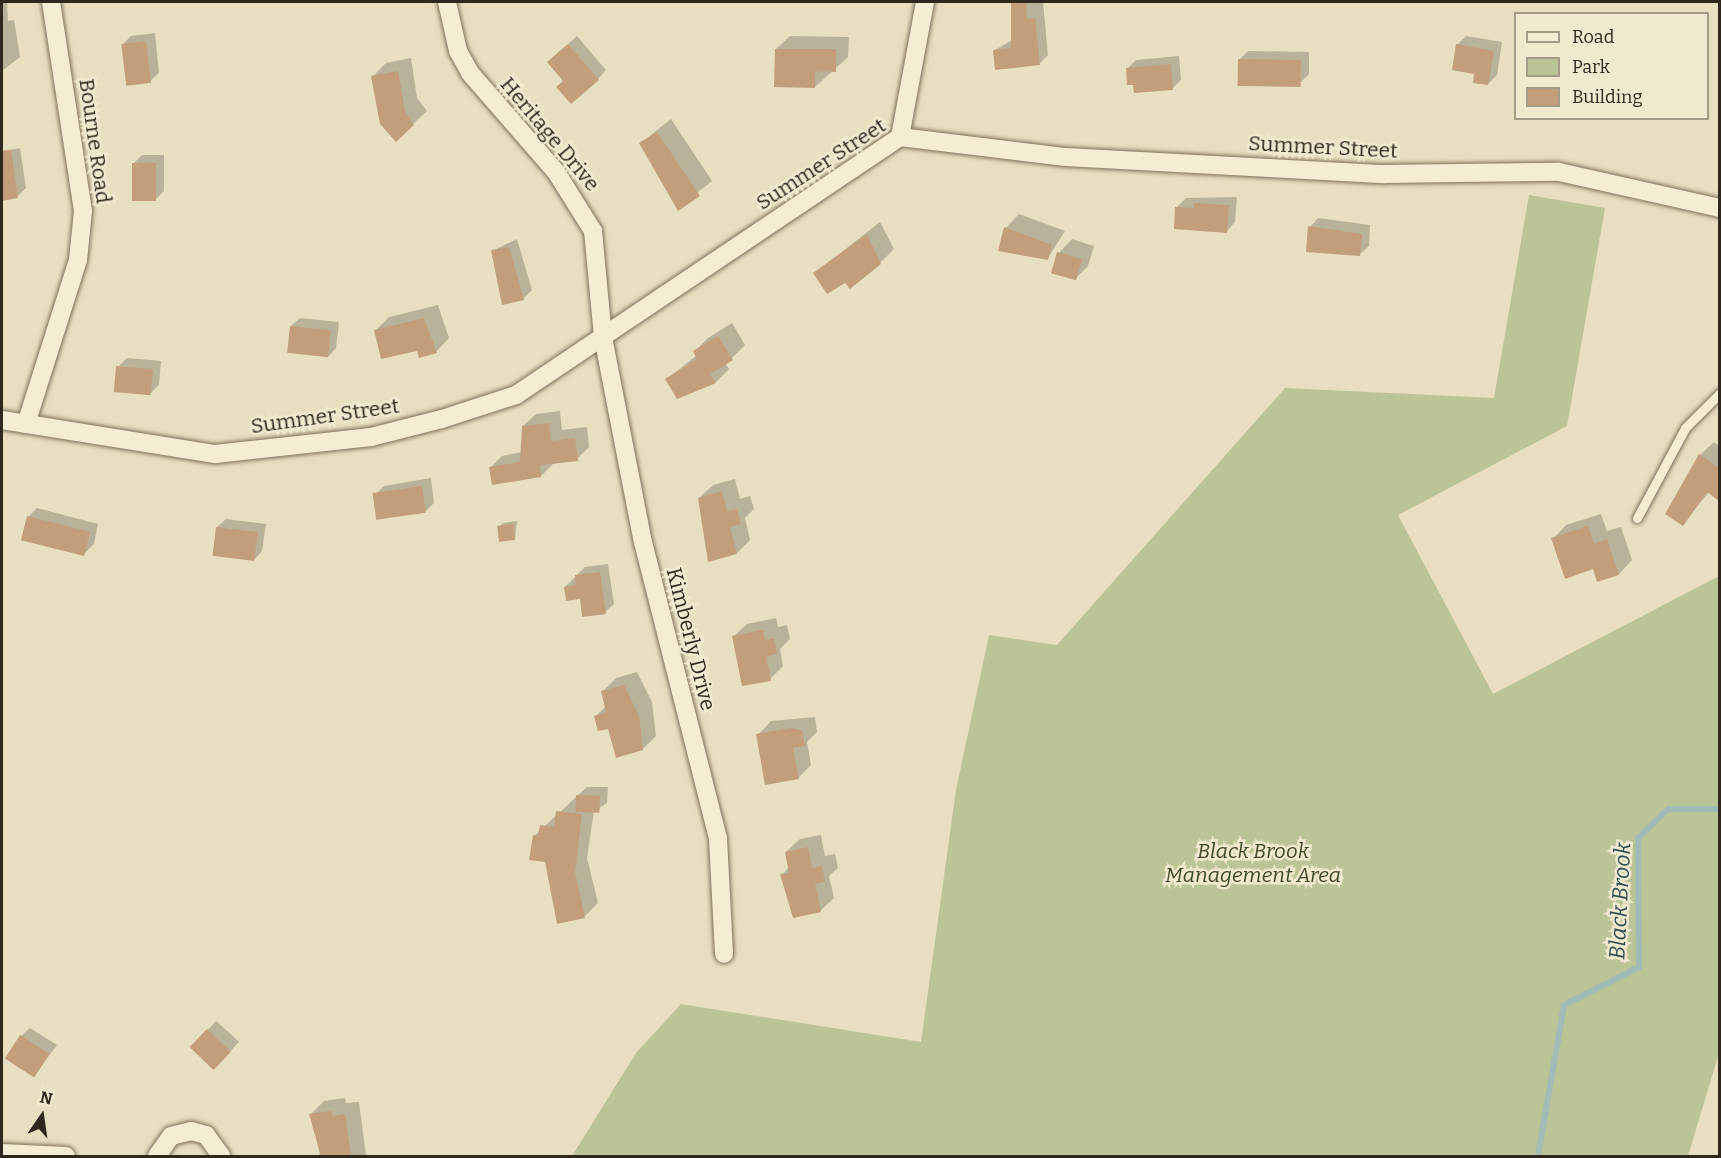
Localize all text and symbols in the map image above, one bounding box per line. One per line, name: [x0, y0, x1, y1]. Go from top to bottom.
legend: [1514, 12, 1709, 120]
text: Road: [1572, 26, 1614, 48]
text: Park: [1572, 56, 1610, 78]
street label: Heritage Drive: [495, 72, 605, 196]
street label: Bourne Road: [74, 77, 116, 205]
text: Building: [1572, 86, 1643, 108]
street label: Summer Street: [751, 113, 891, 215]
street label: Summer Street: [1248, 131, 1398, 163]
street label: Summer Street: [249, 393, 401, 439]
street label: Kimberly Drive: [661, 565, 721, 713]
park label: Black Brook Management Area: [1165, 838, 1341, 888]
water label: Black Brook: [1604, 842, 1636, 960]
north arrow: [12, 1086, 72, 1146]
text: N: [38, 1087, 54, 1109]

